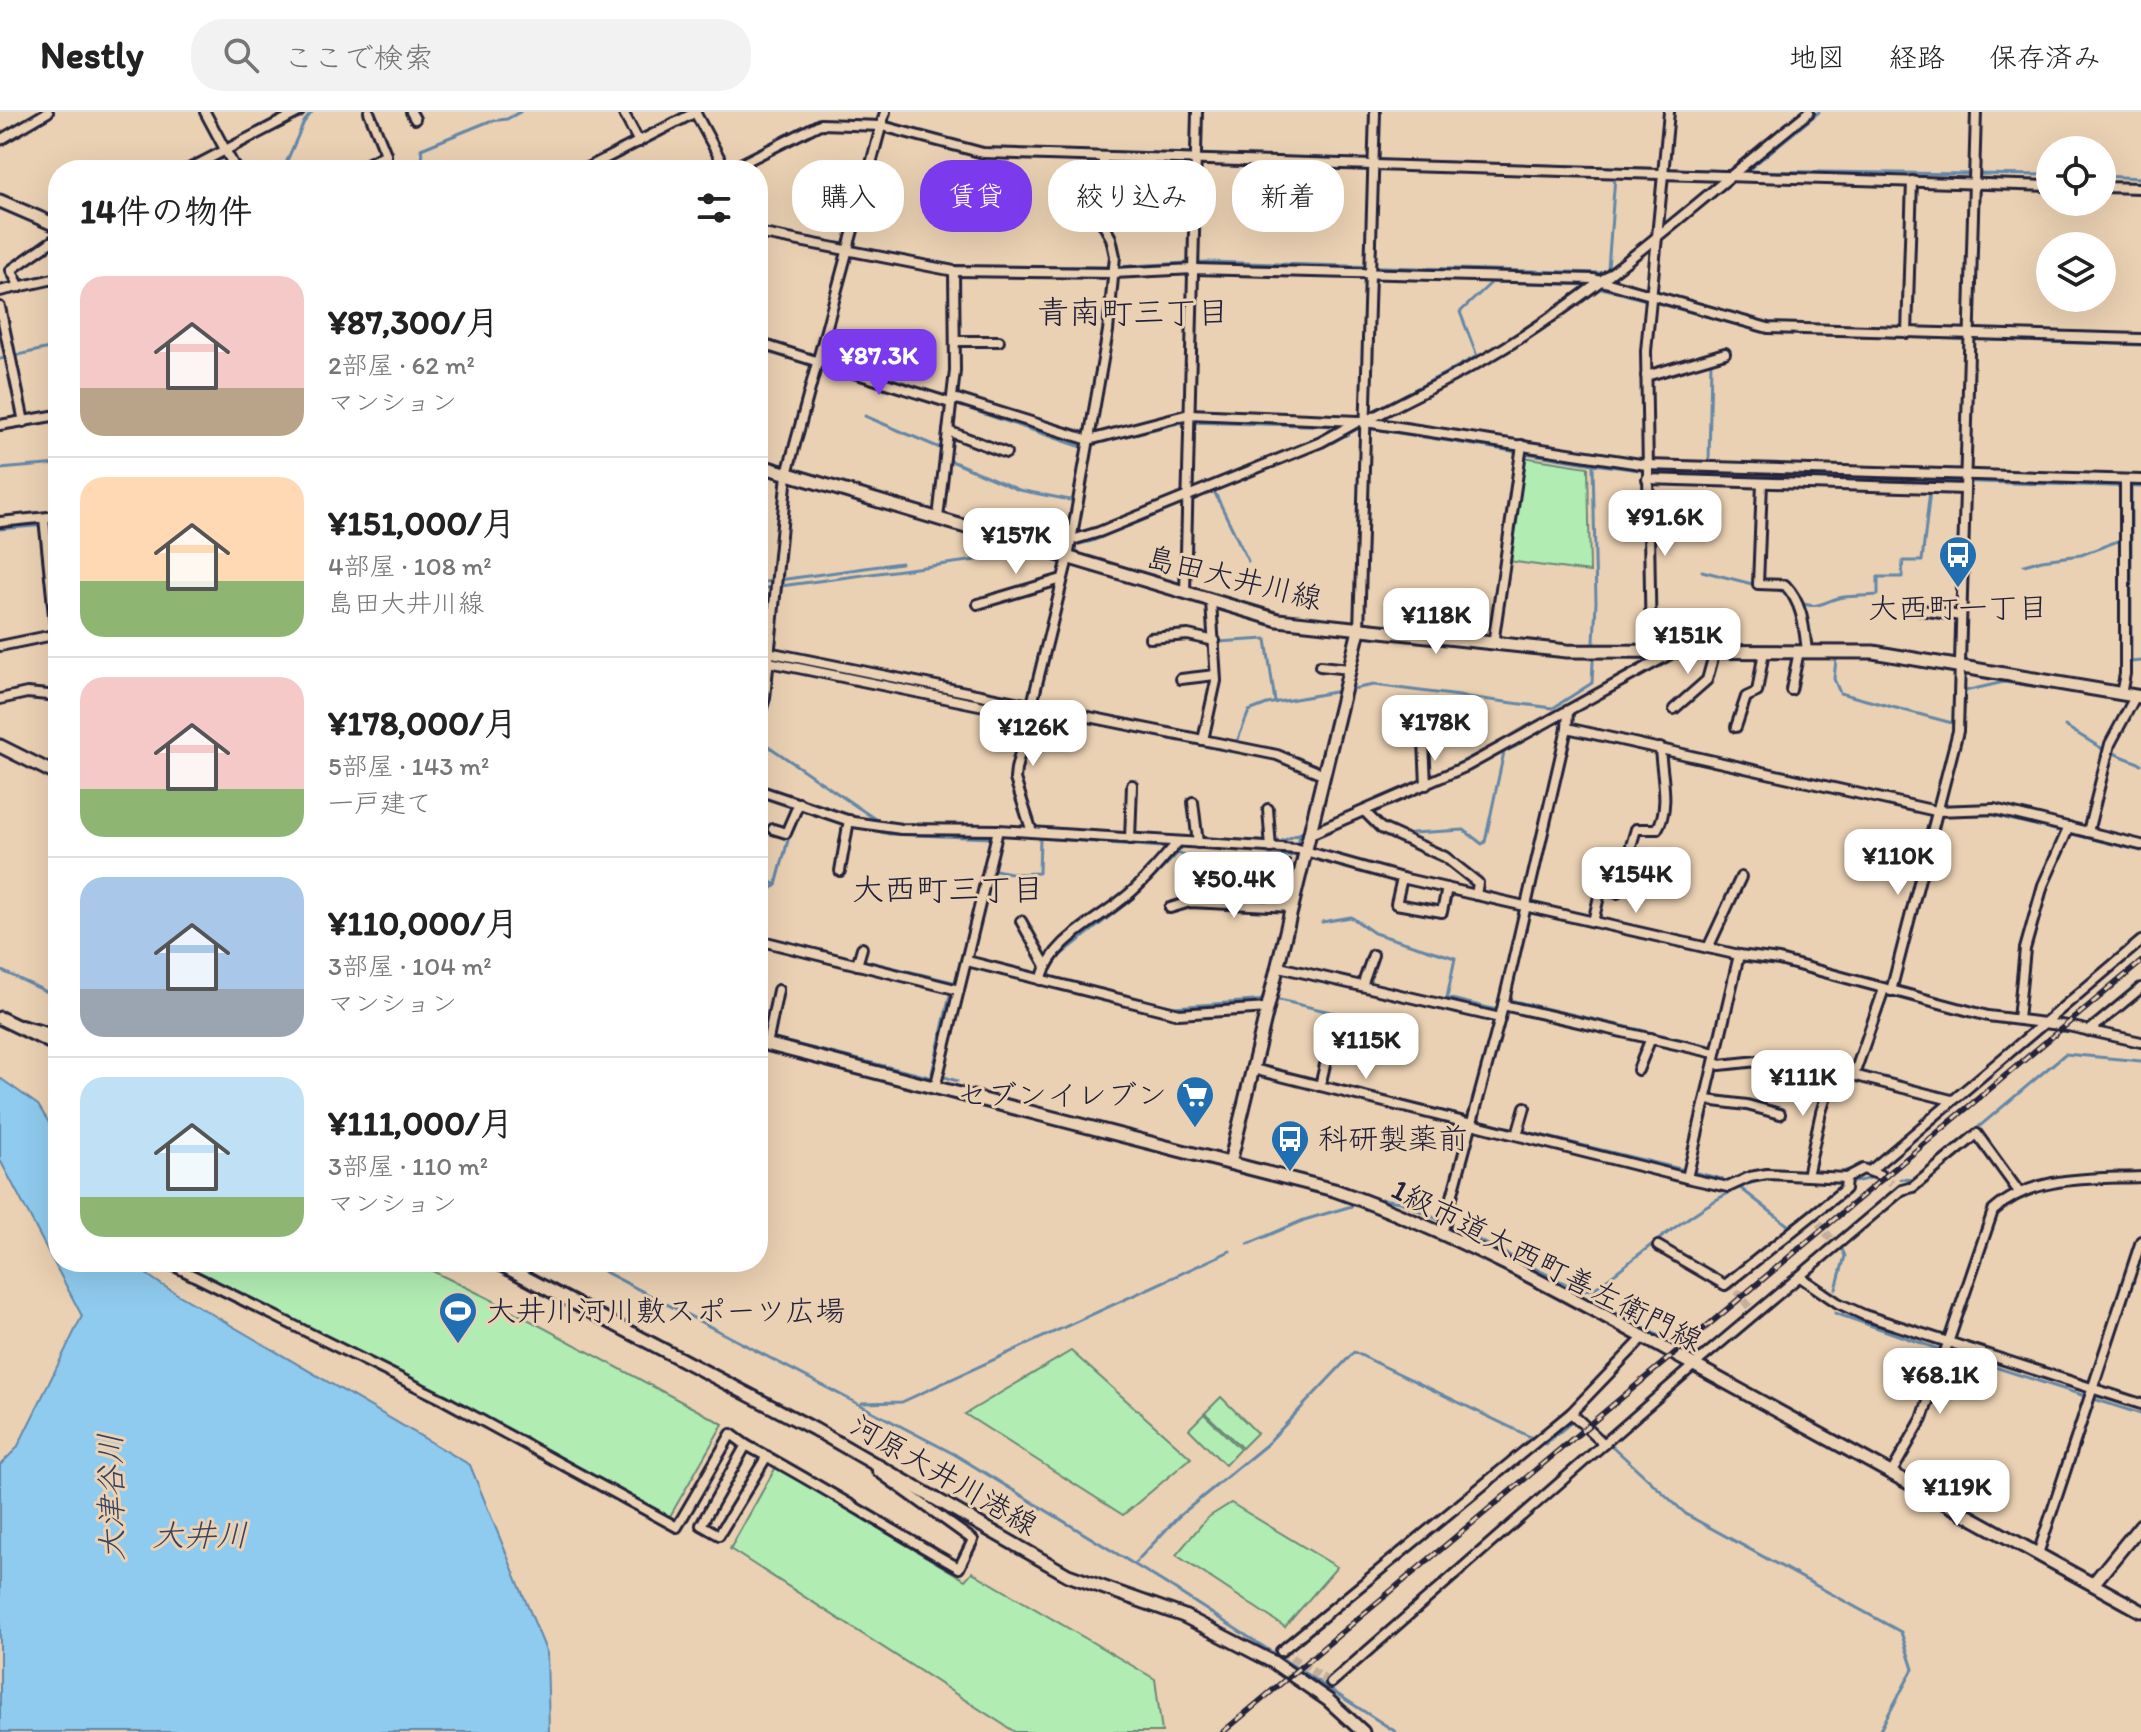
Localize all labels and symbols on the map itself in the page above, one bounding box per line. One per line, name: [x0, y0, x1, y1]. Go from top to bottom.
district label: 青南町三丁目: [1037, 293, 1229, 331]
pin: ¥87.3K: [814, 329, 944, 397]
pin: ¥91.6K: [1600, 490, 1730, 558]
pin: ¥157K: [960, 508, 1072, 576]
bus stop icon: 大西町一丁目: [1937, 534, 1979, 589]
street label: 島田大井川線: [1142, 538, 1326, 617]
pin: ¥118K: [1380, 588, 1492, 656]
place label: 大西町一丁目: [1868, 589, 2048, 626]
pin: ¥151K: [1632, 608, 1744, 676]
pin: ¥178K: [1379, 695, 1491, 763]
pin: ¥126K: [977, 700, 1089, 768]
pin: ¥110K: [1842, 829, 1954, 897]
pin: ¥154K: [1580, 847, 1692, 915]
pin: ¥50.4K: [1169, 852, 1299, 920]
district label: 大西町三丁目: [852, 870, 1044, 908]
pin: ¥115K: [1310, 1013, 1422, 1081]
pin: ¥111K: [1747, 1050, 1859, 1118]
supermarket icon: セブンイレブン: [1174, 1074, 1216, 1129]
place label: セブンイレブン: [957, 1076, 1167, 1113]
bus stop icon: 科研製薬前: [1269, 1118, 1311, 1173]
place label: 科研製薬前: [1318, 1120, 1468, 1157]
street label: 1級市道大西町善左衛門線: [1386, 1170, 1709, 1359]
sports icon: 大井川河川敷スポーツ広場: [437, 1290, 479, 1345]
place label: 大井川河川敷スポーツ広場: [486, 1292, 845, 1329]
pin: ¥68.1K: [1875, 1348, 2005, 1416]
street label: 河原大井川港線: [844, 1406, 1044, 1543]
water label: 大津谷川: [91, 1433, 131, 1561]
pin: ¥119K: [1901, 1460, 2013, 1528]
water label: 大井川: [152, 1516, 248, 1554]

